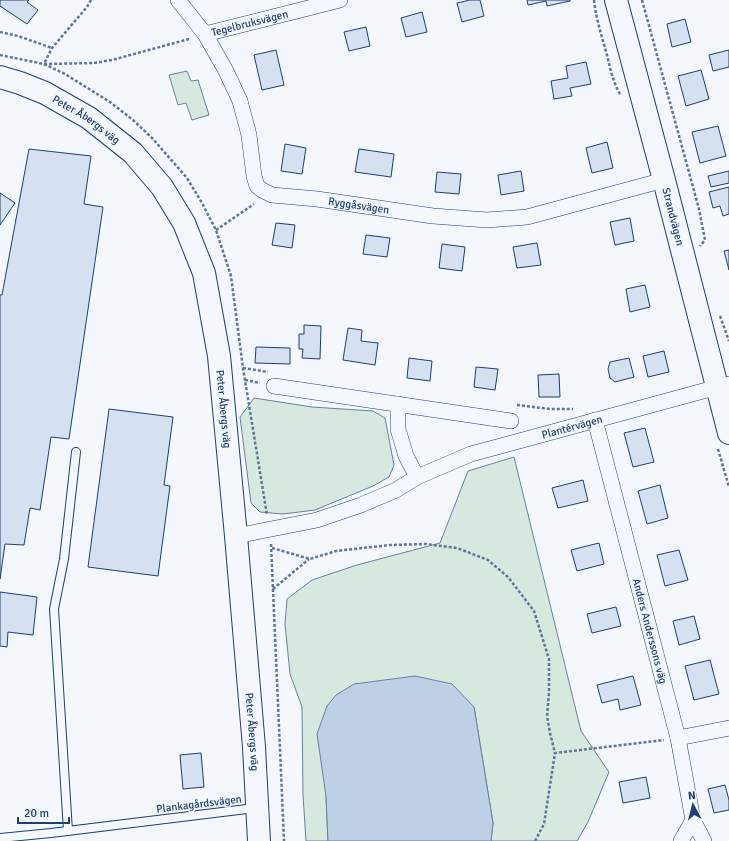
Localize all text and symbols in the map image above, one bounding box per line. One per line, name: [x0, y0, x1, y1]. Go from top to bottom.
street label: Tegelbruksvägen: [210, 7, 289, 39]
street label: Peter Åbergs väg: [50, 92, 123, 147]
street label: Strandvägen: [660, 186, 687, 247]
street label: Ryggåsvägen: [327, 194, 390, 216]
street label: Peter Åbergs väg: [214, 369, 234, 449]
street label: Plantérvägen: [540, 412, 604, 441]
street label: Anders Anderssons väg: [630, 577, 670, 685]
street label: Peter Åbergs väg: [243, 692, 262, 772]
north arrow: [673, 785, 713, 825]
text: N: [687, 789, 696, 802]
street label: Plankagårdsvägen: [156, 792, 242, 816]
scale bar: [18, 799, 69, 825]
text: 20 m: [24, 806, 49, 821]

